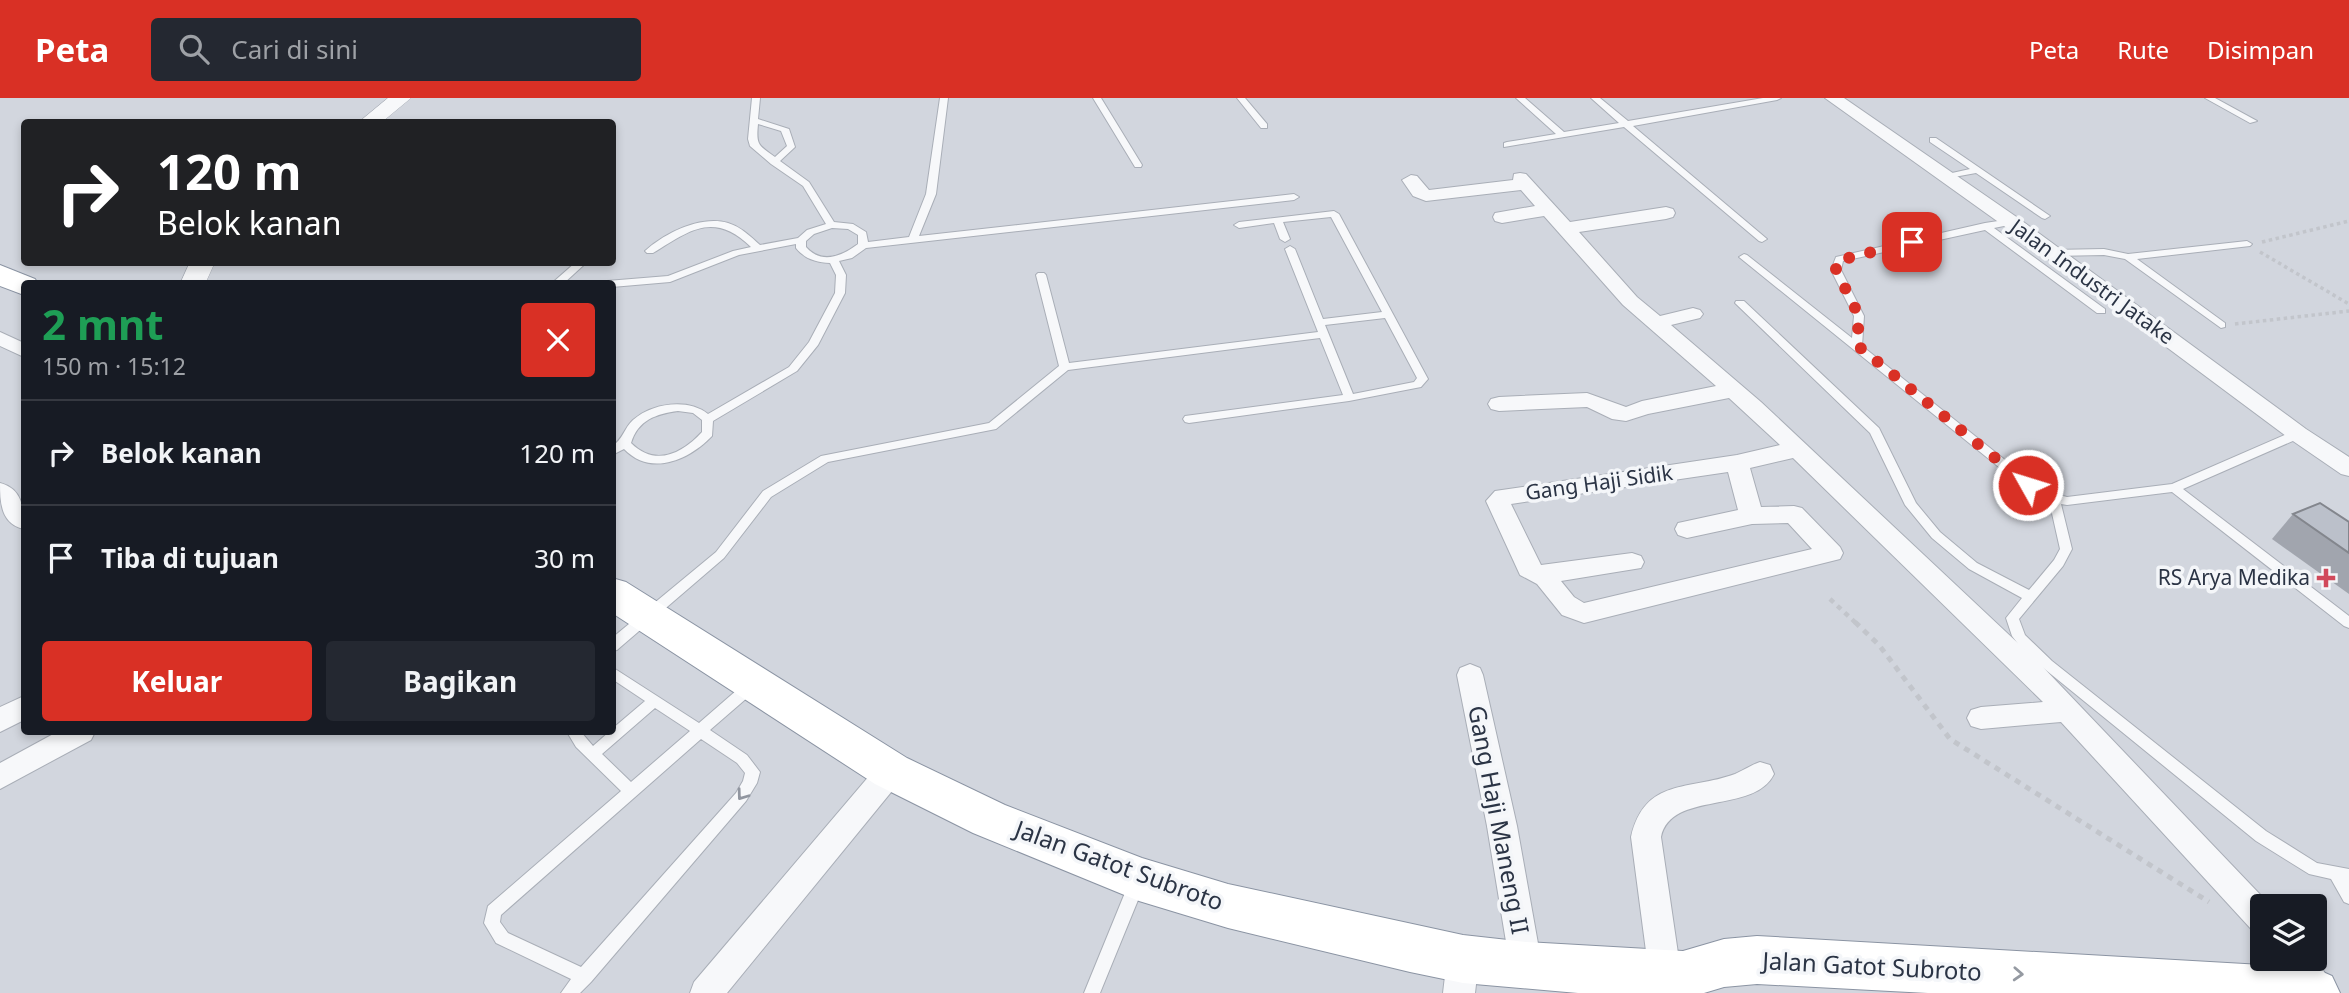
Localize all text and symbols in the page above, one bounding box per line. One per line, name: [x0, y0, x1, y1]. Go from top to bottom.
search box: [151, 18, 641, 81]
text: Peta: [35, 27, 109, 72]
icon: search: [175, 30, 213, 68]
text: Cari di sini: [231, 31, 358, 67]
text: Peta: [2029, 33, 2079, 66]
text: Rute: [2117, 33, 2169, 66]
text: Disimpan: [2207, 33, 2314, 66]
text: 120 m: [157, 138, 302, 204]
icon: right: [42, 147, 133, 238]
text: Belok kanan: [157, 201, 341, 244]
street label: Jalan Industri Jatake: [2003, 211, 2180, 350]
pin: [1882, 212, 1942, 272]
icon: arrive: [1893, 223, 1931, 261]
text: 2 mnt: [42, 295, 163, 352]
button: close: [521, 303, 595, 377]
text: 150 m · 15:12: [42, 350, 186, 382]
icon: right: [42, 434, 80, 472]
text: Belok kanan: [101, 435, 262, 471]
text: 120 m: [519, 435, 595, 471]
position arrow: [1991, 448, 2065, 522]
street label: Gang Haji Sidik: [1523, 458, 1675, 506]
icon: arrive: [42, 539, 80, 577]
text: Tiba di tujuan: [101, 540, 279, 576]
text: 30 m: [534, 540, 595, 576]
place label: RS Arya Medika: [2158, 563, 2310, 591]
marker: RS Arya Medika: [2316, 568, 2336, 588]
button: Keluar: [42, 641, 312, 721]
button: Bagikan: [326, 641, 595, 721]
street label: Gang Haji Maneng II: [1461, 703, 1538, 937]
one-way arrow: [737, 787, 750, 800]
street label: Jalan Gatot Subroto: [1009, 811, 1228, 918]
map controls: [2250, 894, 2327, 971]
button: layers: [2250, 894, 2327, 971]
street label: Jalan Gatot Subroto: [1760, 943, 1983, 988]
one-way arrow: [2013, 966, 2024, 981]

